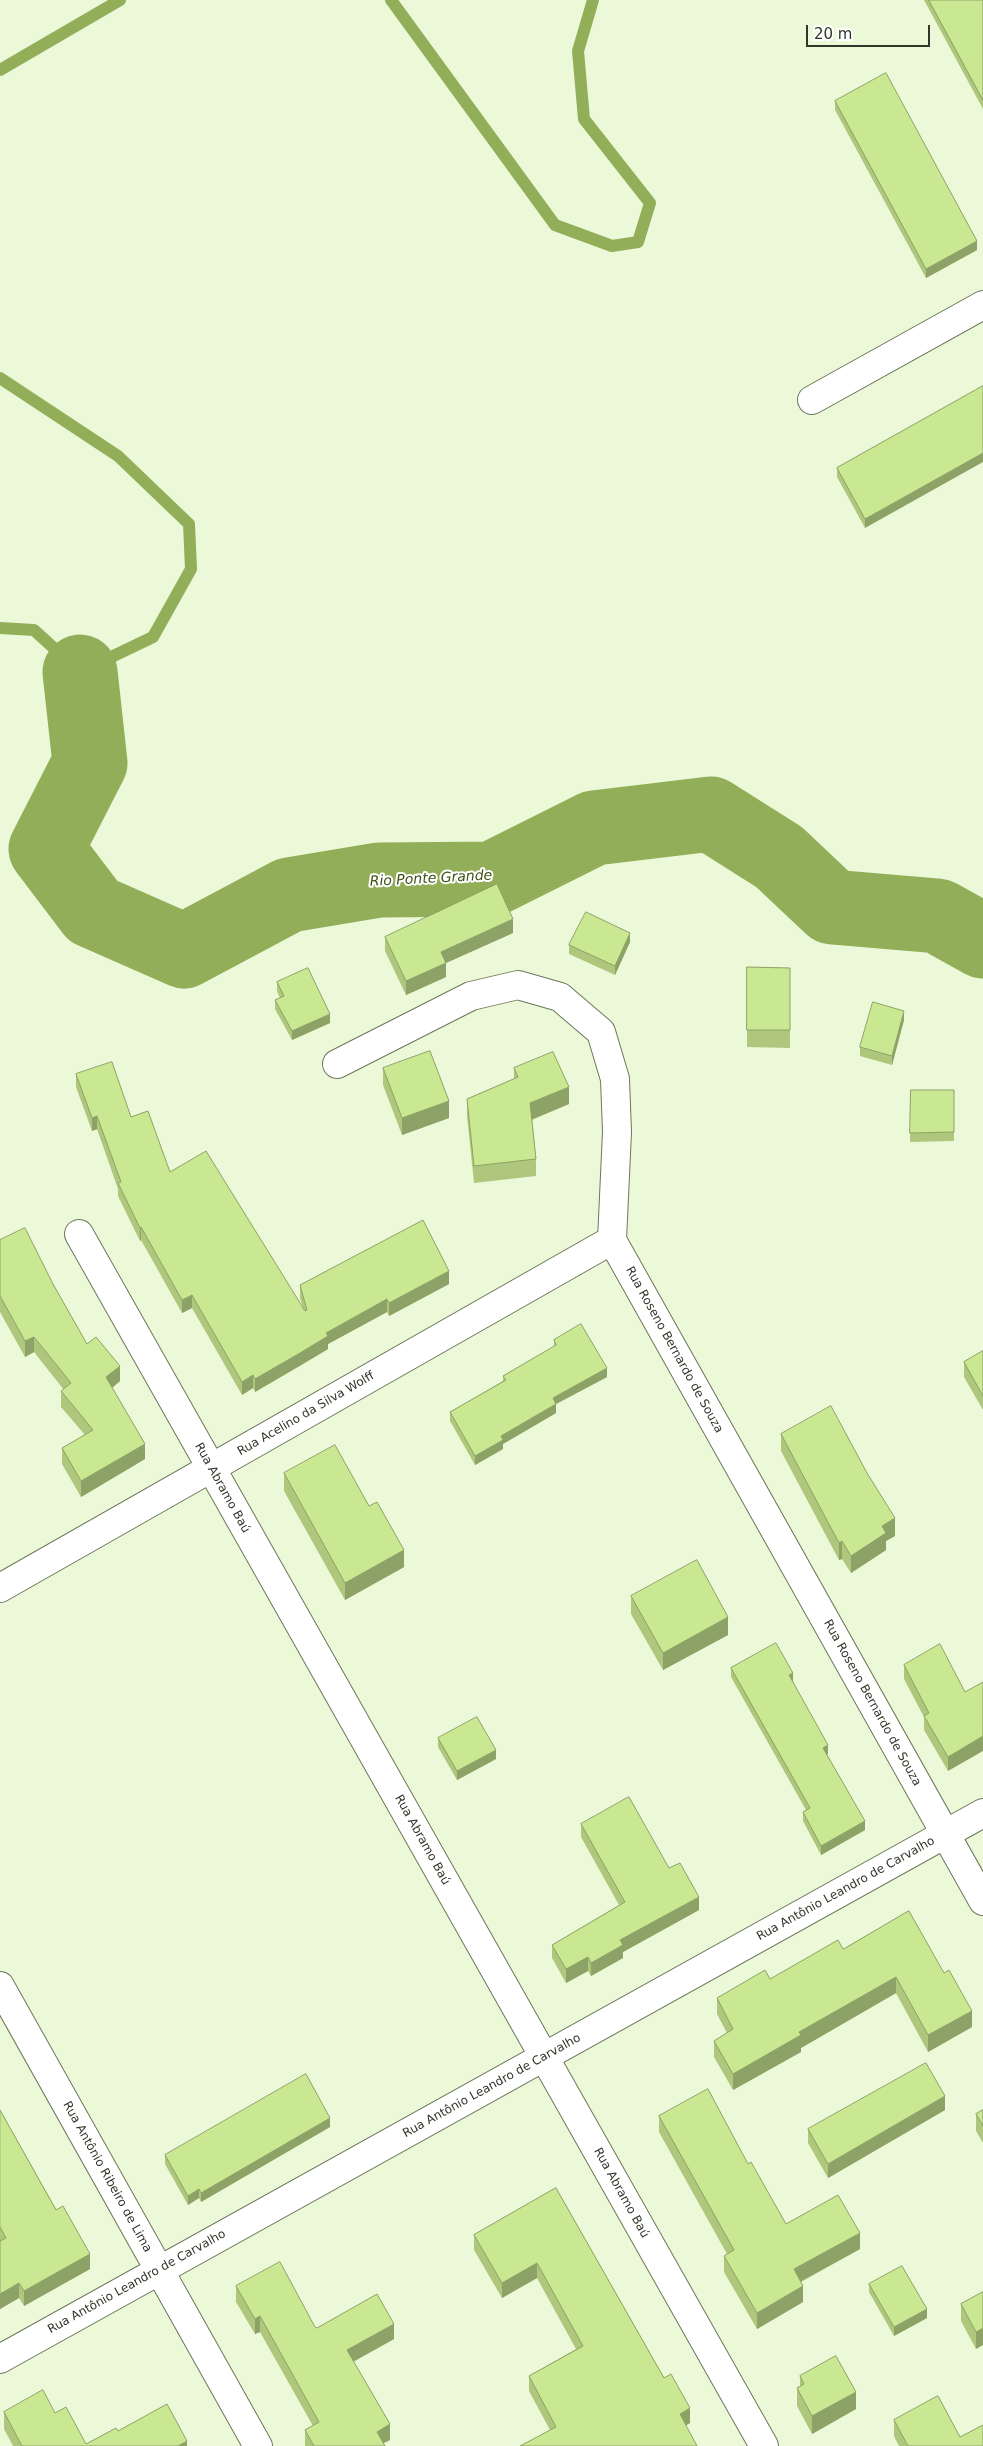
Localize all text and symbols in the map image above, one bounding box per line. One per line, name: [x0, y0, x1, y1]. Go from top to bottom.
scale bar: [808, 15, 932, 47]
text: 20 m: [814, 25, 852, 43]
water label: Rio Ponte Grande: [369, 867, 493, 891]
street label: Rua Roseno Bernardo de Souza: [622, 1264, 726, 1436]
street label: Rua Acelino da Silva Wolff: [235, 1369, 377, 1459]
street label: Rua Abramo Baú: [191, 1440, 253, 1536]
street label: Rua Roseno Bernardo de Souza: [820, 1617, 924, 1789]
street label: Rua Abramo Baú: [391, 1792, 453, 1888]
street label: Rua Antônio Leandro de Carvalho: [755, 1834, 937, 1944]
street label: Rua Antônio Leandro de Carvalho: [401, 2031, 583, 2141]
street label: Rua Antônio Ribeiro de Lima: [59, 2099, 155, 2255]
street label: Rua Abramo Baú: [590, 2145, 652, 2241]
street label: Rua Antônio Leandro de Carvalho: [46, 2227, 228, 2337]

